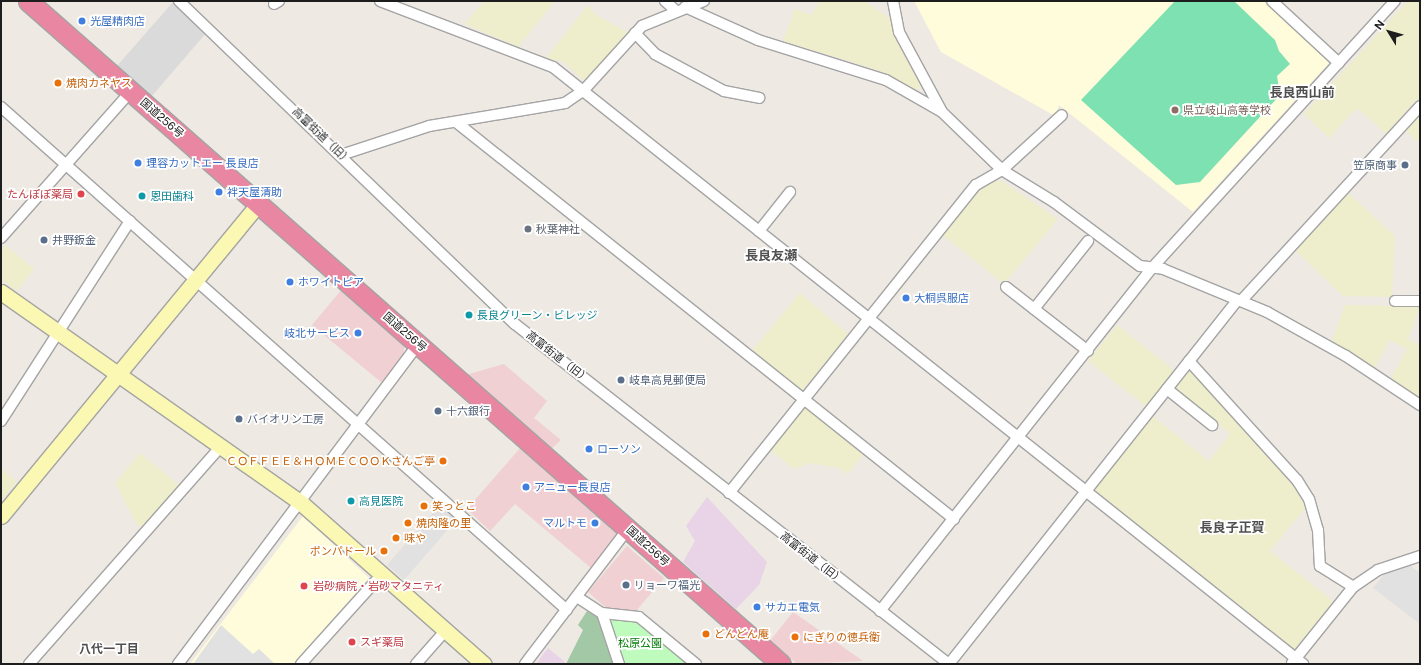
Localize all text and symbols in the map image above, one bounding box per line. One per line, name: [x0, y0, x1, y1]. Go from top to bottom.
north arrow: [1369, 12, 1409, 52]
place label: 光屋精肉店: [90, 14, 145, 28]
marker: 光屋精肉店: [77, 16, 87, 26]
text: N: [1372, 18, 1387, 32]
place label: 焼肉カネヤス: [66, 76, 132, 90]
marker: 焼肉カネヤス: [53, 78, 63, 88]
district label: 長良西山前: [1270, 85, 1334, 101]
street label: 国道256号: [138, 95, 186, 141]
place label: 県立岐山高等学校: [1183, 103, 1271, 117]
street label: 高富街道（旧）: [290, 105, 354, 167]
marker: 県立岐山高等学校: [1170, 105, 1180, 115]
place label: 理容カットエー 長良店: [146, 156, 259, 170]
marker: 理容カットエー 長良店: [133, 158, 143, 168]
place label: 笠原商事: [1353, 158, 1397, 172]
marker: 笠原商事: [1400, 160, 1410, 170]
place label: 袢天屋清助: [227, 185, 282, 199]
place label: たんぽぽ薬局: [7, 187, 73, 201]
marker: 袢天屋清助: [214, 187, 224, 197]
marker: たんぽぽ薬局: [76, 189, 86, 199]
place label: 恩田歯科: [150, 189, 194, 203]
marker: 恩田歯科: [137, 191, 147, 201]
place label: 秋葉神社: [536, 222, 580, 236]
marker: 秋葉神社: [523, 224, 533, 234]
place label: 井野鈑金: [52, 233, 96, 247]
marker: 井野鈑金: [39, 235, 49, 245]
district label: 長良友瀬: [745, 248, 797, 264]
place label: ホワイトピア: [298, 275, 364, 289]
marker: ホワイトピア: [285, 277, 295, 287]
place label: 大桐呉服店: [914, 291, 969, 305]
marker: 大桐呉服店: [901, 293, 911, 303]
place label: 長良グリーン・ビレッジ: [477, 308, 598, 322]
street label: 国道256号: [381, 309, 429, 355]
marker: 長良グリーン・ビレッジ: [464, 310, 474, 320]
place label: 岐北サービス: [284, 326, 350, 340]
marker: 岐北サービス: [353, 328, 363, 338]
street label: 高富街道（旧）: [524, 328, 592, 386]
place label: 岐阜高見郵便局: [629, 373, 706, 387]
marker: 岐阜高見郵便局: [616, 375, 626, 385]
place label: 十六銀行: [446, 404, 490, 418]
marker: 十六銀行: [433, 406, 443, 416]
place label: バイオリン工房: [247, 412, 324, 426]
marker: バイオリン工房: [234, 414, 244, 424]
place label: ローソン: [597, 442, 641, 456]
marker: ローソン: [584, 444, 594, 454]
place label: ＣＯＦＦＥＥ＆ＨＯＭＥＣＯＯＫさんご亭: [226, 454, 435, 468]
marker: ＣＯＦＦＥＥ＆ＨＯＭＥＣＯＯＫさんご亭: [438, 456, 448, 466]
place label: アニュー長良店: [534, 480, 611, 494]
marker: アニュー長良店: [521, 482, 531, 492]
place label: 高見医院: [359, 494, 403, 508]
marker: 高見医院: [346, 496, 356, 506]
place label: 笑っとこ: [432, 499, 476, 513]
marker: 笑っとこ: [419, 501, 429, 511]
place label: 焼肉隆の里: [416, 516, 471, 530]
place label: マルトモ: [543, 516, 587, 530]
marker: 焼肉隆の里: [403, 518, 413, 528]
marker: マルトモ: [590, 518, 600, 528]
district label: 長良子正賀: [1200, 520, 1264, 536]
street label: 国道256号: [624, 523, 672, 569]
street label: 高富街道（旧）: [778, 529, 846, 587]
place label: 味や: [404, 531, 426, 545]
marker: 味や: [391, 533, 401, 543]
place label: ポンパドール: [310, 544, 376, 558]
marker: ポンパドール: [379, 546, 389, 556]
place label: リョーワ福光: [634, 578, 700, 592]
place label: 岩砂病院・岩砂マタニティ: [313, 579, 445, 593]
marker: 岩砂病院・岩砂マタニティ: [298, 580, 310, 592]
marker: リョーワ福光: [621, 580, 631, 590]
place label: サカエ電気: [765, 600, 820, 614]
marker: サカエ電気: [752, 602, 762, 612]
place label: どんどん庵: [714, 627, 769, 641]
marker: どんどん庵: [701, 629, 711, 639]
place label: にぎりの徳兵衛: [803, 630, 880, 644]
marker: にぎりの徳兵衛: [790, 632, 800, 642]
place label: スギ薬局: [360, 635, 404, 649]
park label: 松原公園: [618, 636, 662, 650]
marker: スギ薬局: [347, 637, 357, 647]
district label: 八代一丁目: [79, 643, 139, 657]

